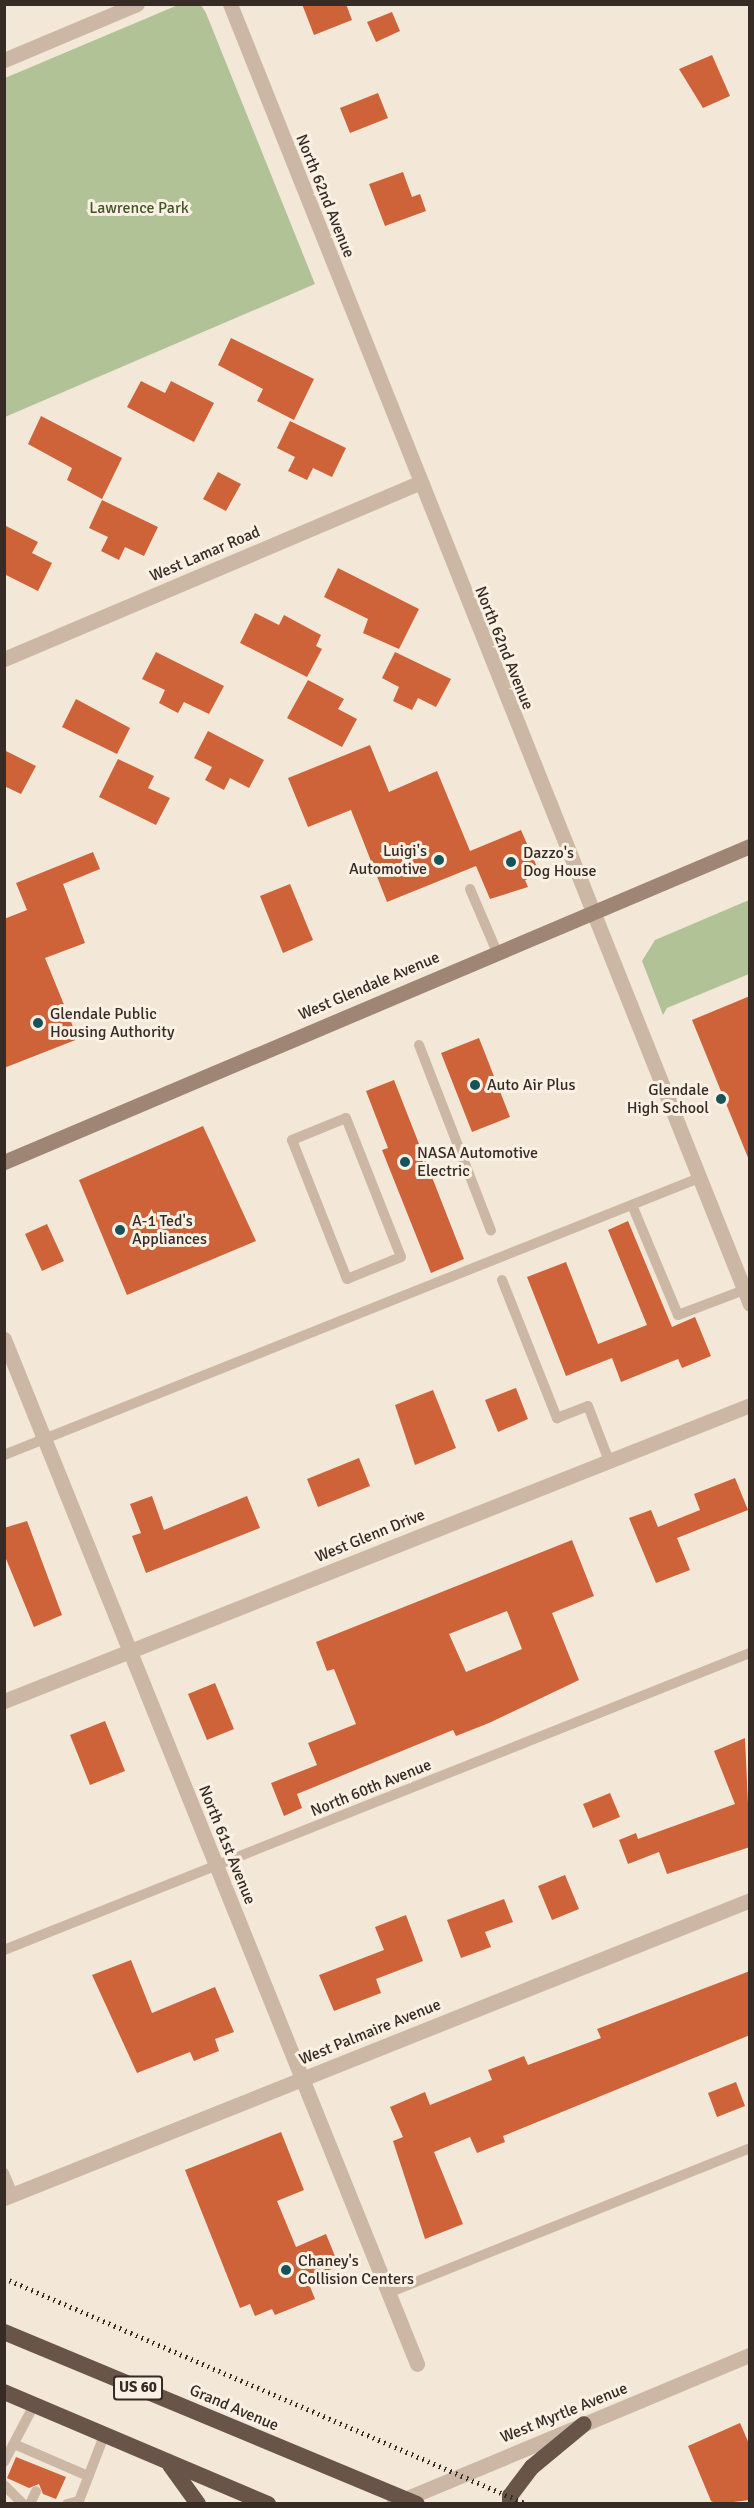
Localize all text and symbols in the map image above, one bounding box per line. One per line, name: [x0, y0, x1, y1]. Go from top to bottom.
street label: North 62nd Avenue: [292, 132, 358, 260]
park label: Lawrence Park: [89, 198, 189, 218]
street label: West Lamar Road: [147, 522, 263, 586]
street label: North 62nd Avenue: [471, 584, 537, 712]
place label: Luigi's Automotive: [349, 841, 427, 879]
place label: Dazzo's Dog House: [523, 843, 597, 881]
marker: Luigi's Automotive: [432, 853, 446, 867]
marker: Dazzo's Dog House: [504, 855, 518, 869]
street label: West Glendale Avenue: [296, 948, 442, 1024]
place label: Glendale Public Housing Authority: [50, 1004, 174, 1042]
marker: Glendale Public Housing Authority: [31, 1016, 45, 1030]
place label: Auto Air Plus: [487, 1075, 576, 1095]
marker: Auto Air Plus: [468, 1078, 482, 1092]
place label: Glendale High School: [627, 1080, 709, 1118]
marker: Glendale High School: [714, 1092, 728, 1106]
place label: NASA Automotive Electric: [417, 1143, 538, 1181]
marker: NASA Automotive Electric: [398, 1155, 412, 1169]
place label: A-1 Ted's Appliances: [132, 1211, 207, 1249]
marker: A-1 Ted's Appliances: [113, 1223, 127, 1237]
street label: West Glenn Drive: [312, 1505, 428, 1567]
street label: North 60th Avenue: [308, 1755, 434, 1821]
street label: North 61st Avenue: [194, 1783, 260, 1907]
street label: West Palmaire Avenue: [296, 1995, 444, 2069]
place label: Chaney's Collision Centers: [298, 2251, 414, 2289]
marker: Chaney's Collision Centers: [279, 2263, 293, 2277]
road number: US 60: [112, 2376, 164, 2400]
street label: West Myrtle Avenue: [498, 2379, 630, 2447]
street label: Grand Avenue: [187, 2381, 281, 2435]

